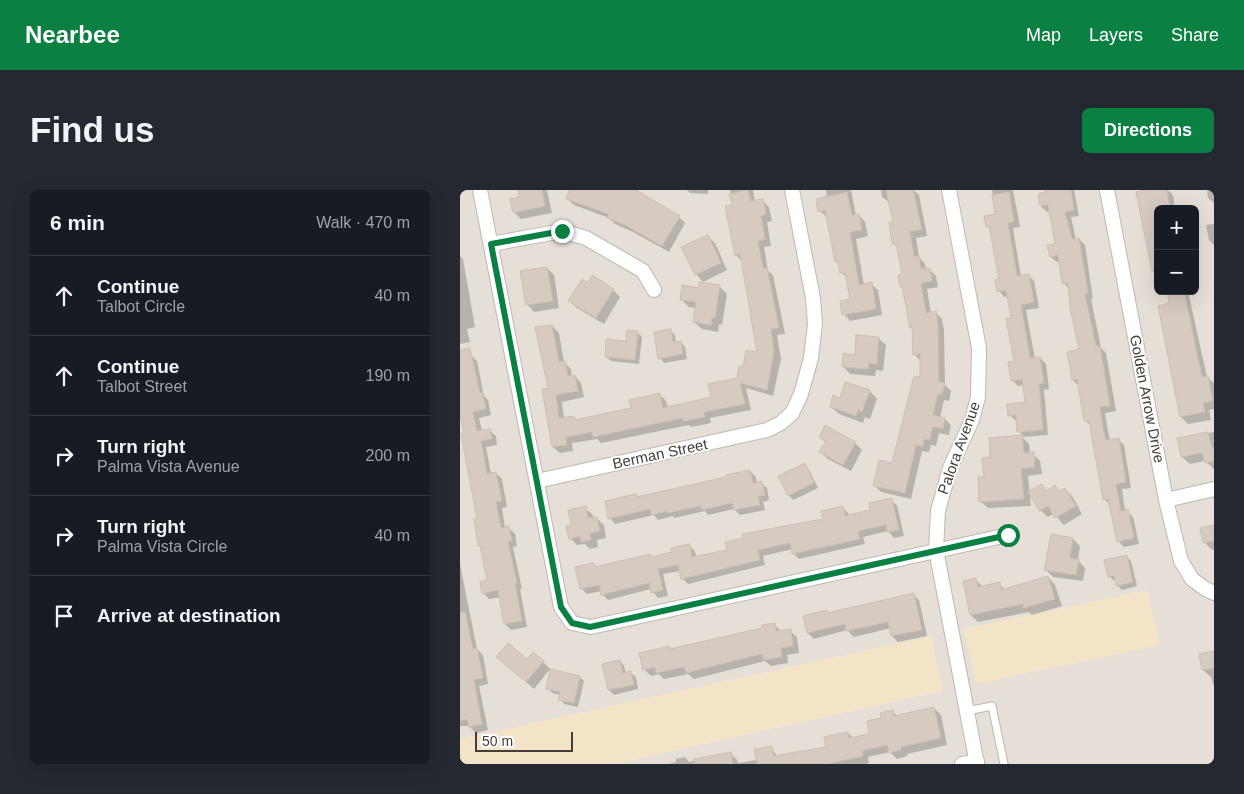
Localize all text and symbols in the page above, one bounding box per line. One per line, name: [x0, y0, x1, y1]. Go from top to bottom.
text: Nearbee: [25, 21, 120, 48]
text: Map: [1026, 25, 1061, 45]
text: Layers: [1089, 25, 1143, 45]
text: Share: [1171, 25, 1219, 45]
button: Directions: [1082, 108, 1214, 153]
text: Find us: [30, 110, 154, 149]
map controls: [1154, 205, 1199, 295]
button: +: [1154, 205, 1199, 250]
text: 6 min: [50, 211, 105, 234]
text: Walk · 470 m: [316, 214, 410, 231]
route end: [551, 220, 574, 243]
button: −: [1154, 250, 1199, 295]
text: Continue: [97, 276, 179, 297]
icon: ahead: [50, 282, 78, 310]
text: 40 m: [374, 287, 410, 304]
text: Talbot Circle: [97, 298, 185, 315]
street label: Golden Arrow Drive: [1127, 333, 1168, 464]
text: Continue: [97, 356, 179, 377]
icon: ahead: [50, 362, 78, 390]
text: 190 m: [366, 367, 410, 384]
text: Talbot Street: [97, 378, 187, 395]
street label: Palora Avenue: [934, 399, 983, 496]
street label: Berman Street: [611, 435, 710, 472]
text: Turn right: [97, 436, 185, 457]
icon: right: [50, 442, 78, 470]
text: 200 m: [366, 447, 410, 464]
text: Palma Vista Avenue: [97, 458, 240, 475]
text: Turn right: [97, 516, 185, 537]
icon: right: [50, 522, 78, 550]
route start: [997, 524, 1020, 547]
text: 40 m: [374, 527, 410, 544]
text: Palma Vista Circle: [97, 538, 227, 555]
icon: arrive: [50, 602, 78, 630]
text: Arrive at destination: [97, 605, 281, 626]
scale bar: [475, 729, 572, 752]
text: 50 m: [482, 733, 513, 749]

